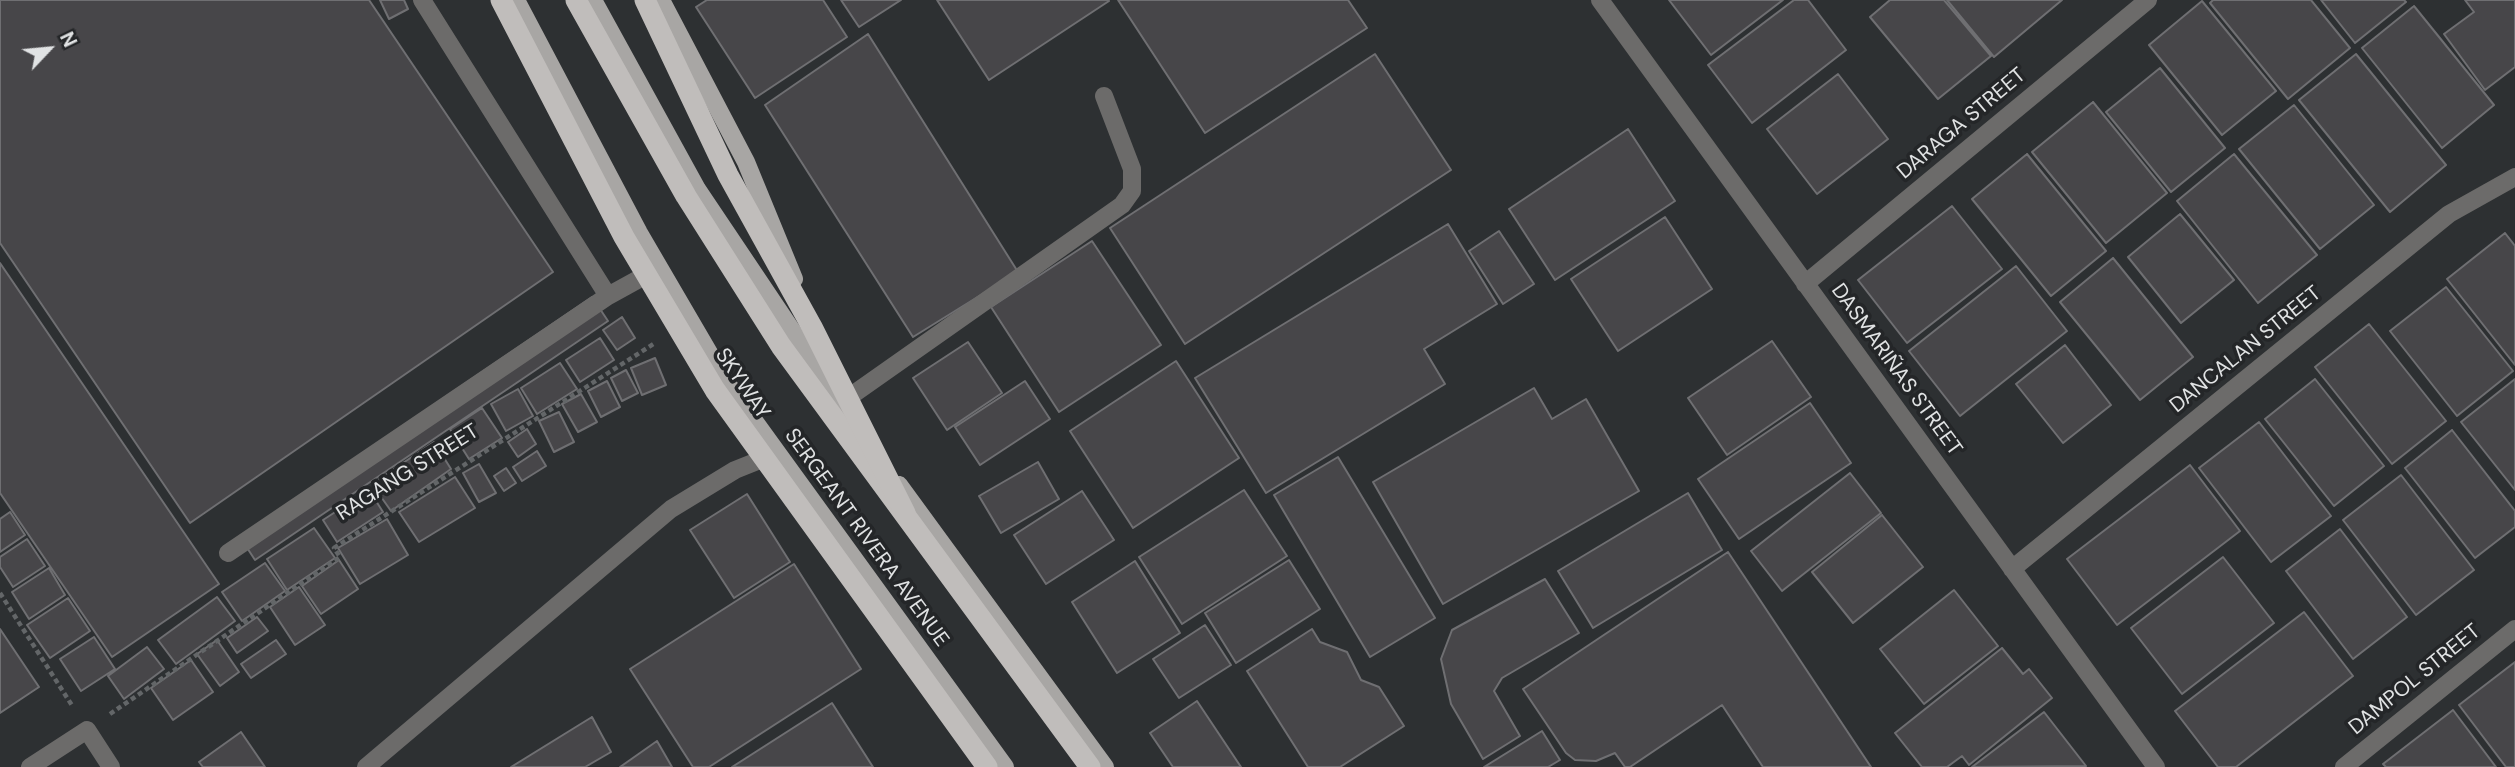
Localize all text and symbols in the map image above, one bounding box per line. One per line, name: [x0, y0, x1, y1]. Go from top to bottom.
north arrow: [14, 14, 84, 84]
text: N: [54, 28, 83, 51]
street label: DARAGA STREET: [1893, 63, 2031, 185]
street label: DASMARIÑAS STREET: [1825, 279, 1967, 461]
street label: DANCALAN STREET: [2165, 281, 2327, 419]
street label: SKYWAY: [709, 344, 775, 424]
street label: RAGANG STREET: [332, 419, 484, 527]
street label: SERGEANT RIVERA AVENUE: [778, 424, 954, 652]
street label: DAMPOL STREET: [2344, 619, 2486, 741]

